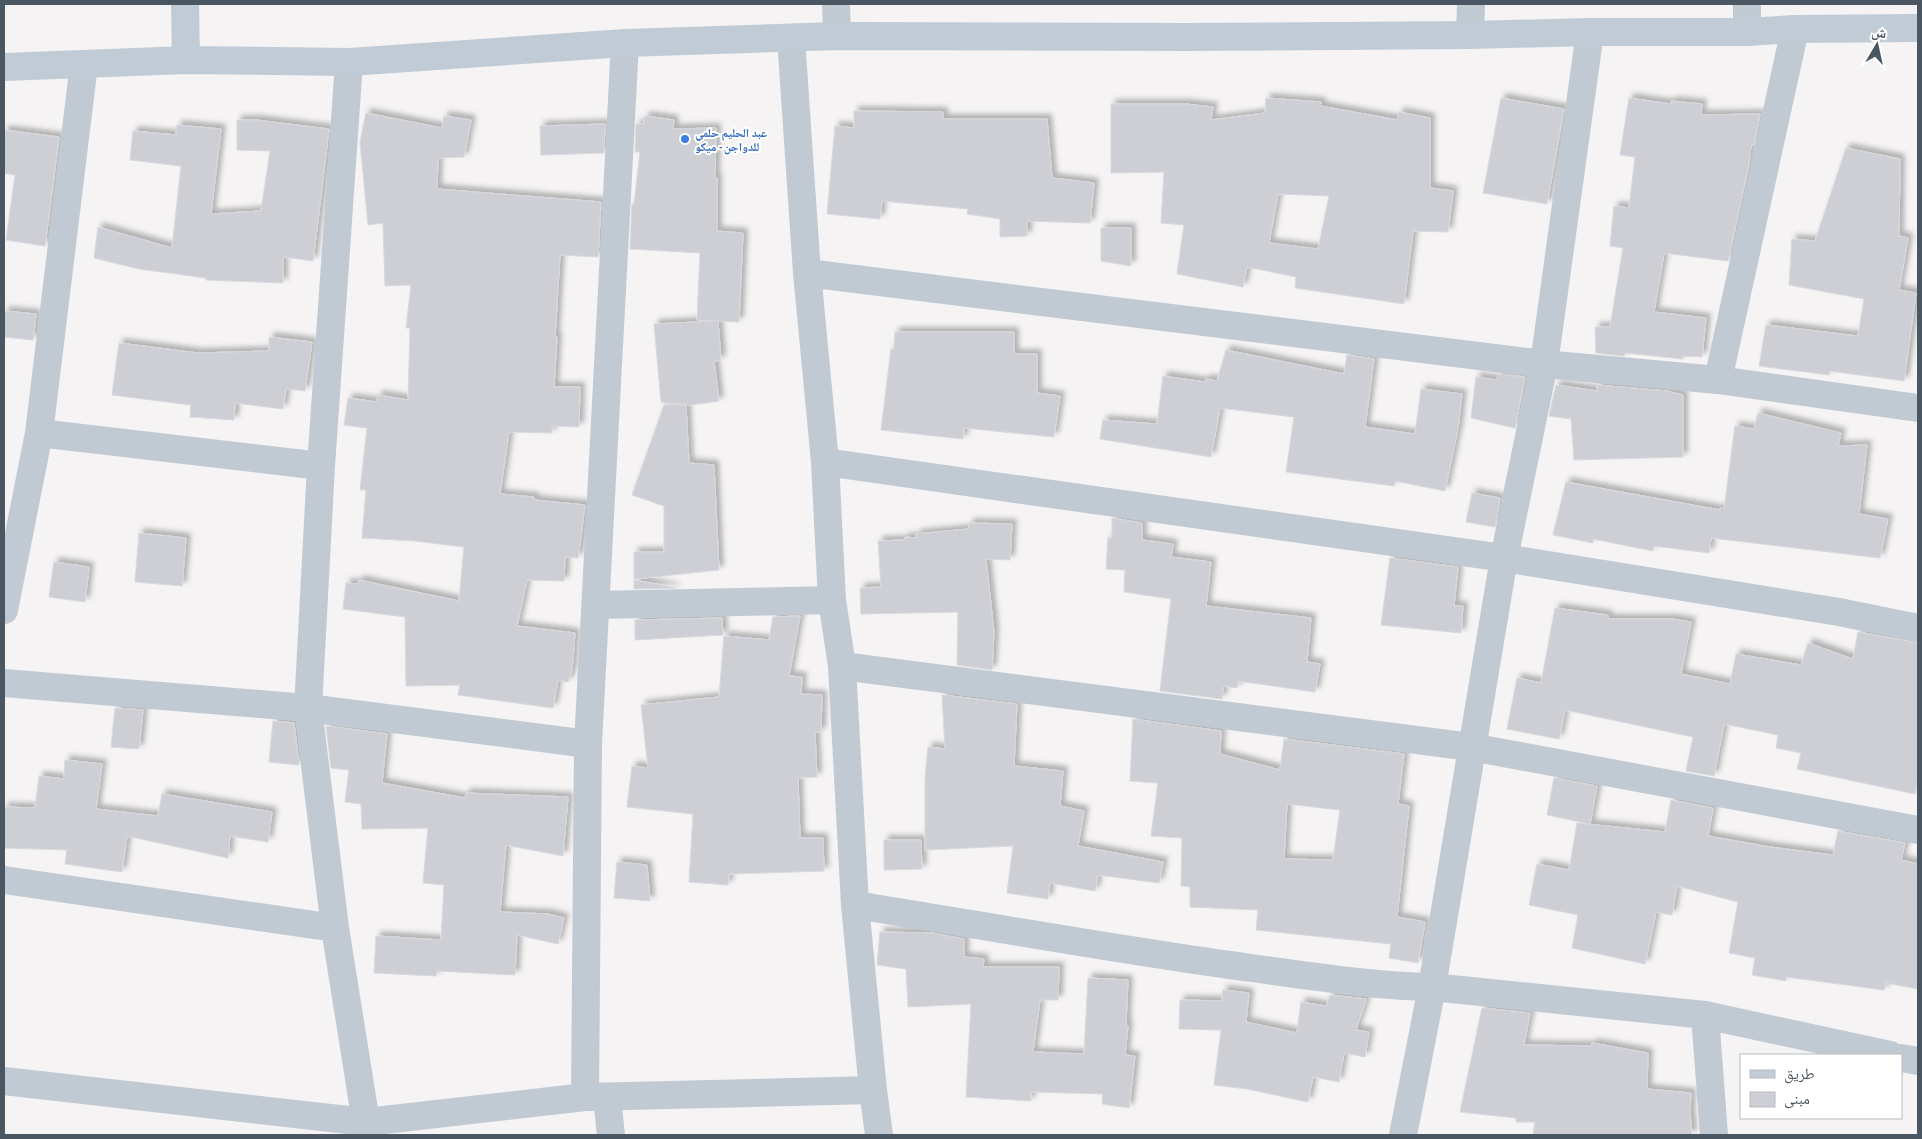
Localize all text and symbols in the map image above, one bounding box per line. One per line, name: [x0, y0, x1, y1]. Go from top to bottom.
north arrow: [1852, 20, 1902, 70]
text: ش: [1870, 22, 1888, 42]
place label: عبد الحليم حلمي للدواجن - ميكو: [695, 125, 767, 155]
marker: عبد الحليم حلمي للدواجن - ميكو: [679, 133, 691, 145]
legend: [1740, 1054, 1902, 1119]
text: طريق: [1784, 1064, 1815, 1084]
text: مبنى: [1784, 1089, 1810, 1109]

